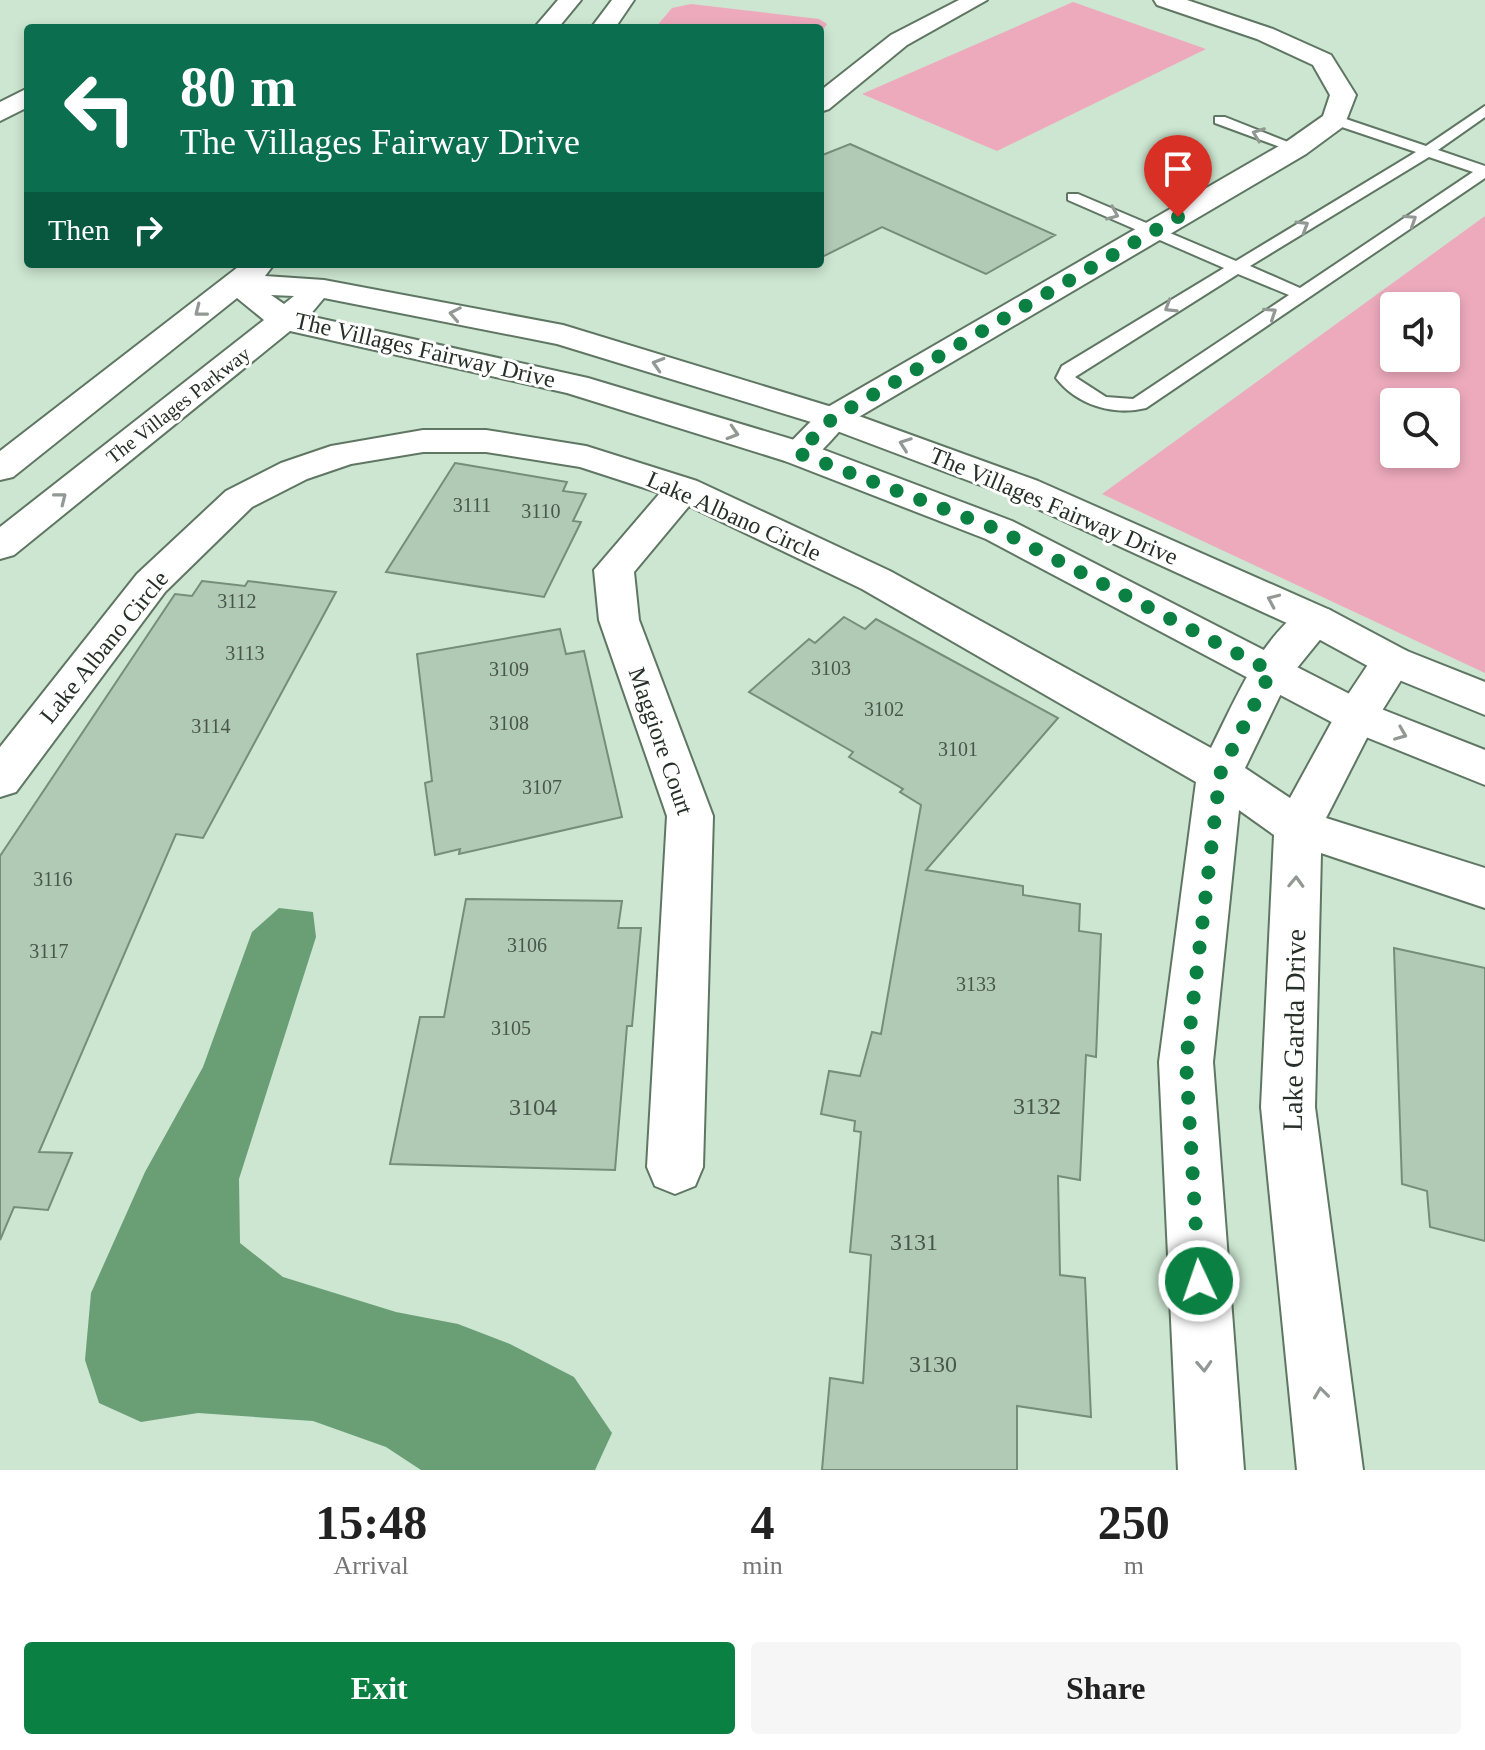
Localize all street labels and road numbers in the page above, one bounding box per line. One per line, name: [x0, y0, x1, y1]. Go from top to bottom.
street label: The Villages Fairway Drive: [292, 307, 558, 393]
street label: The Villages Parkway: [102, 342, 255, 469]
street label: The Villages Fairway Drive: [926, 442, 1182, 570]
street label: Lake Albano Circle: [643, 466, 825, 566]
street label: Lake Albano Circle: [35, 566, 173, 728]
street label: Maggiore Court: [624, 664, 698, 818]
street label: Lake Garda Drive: [1277, 929, 1311, 1131]

